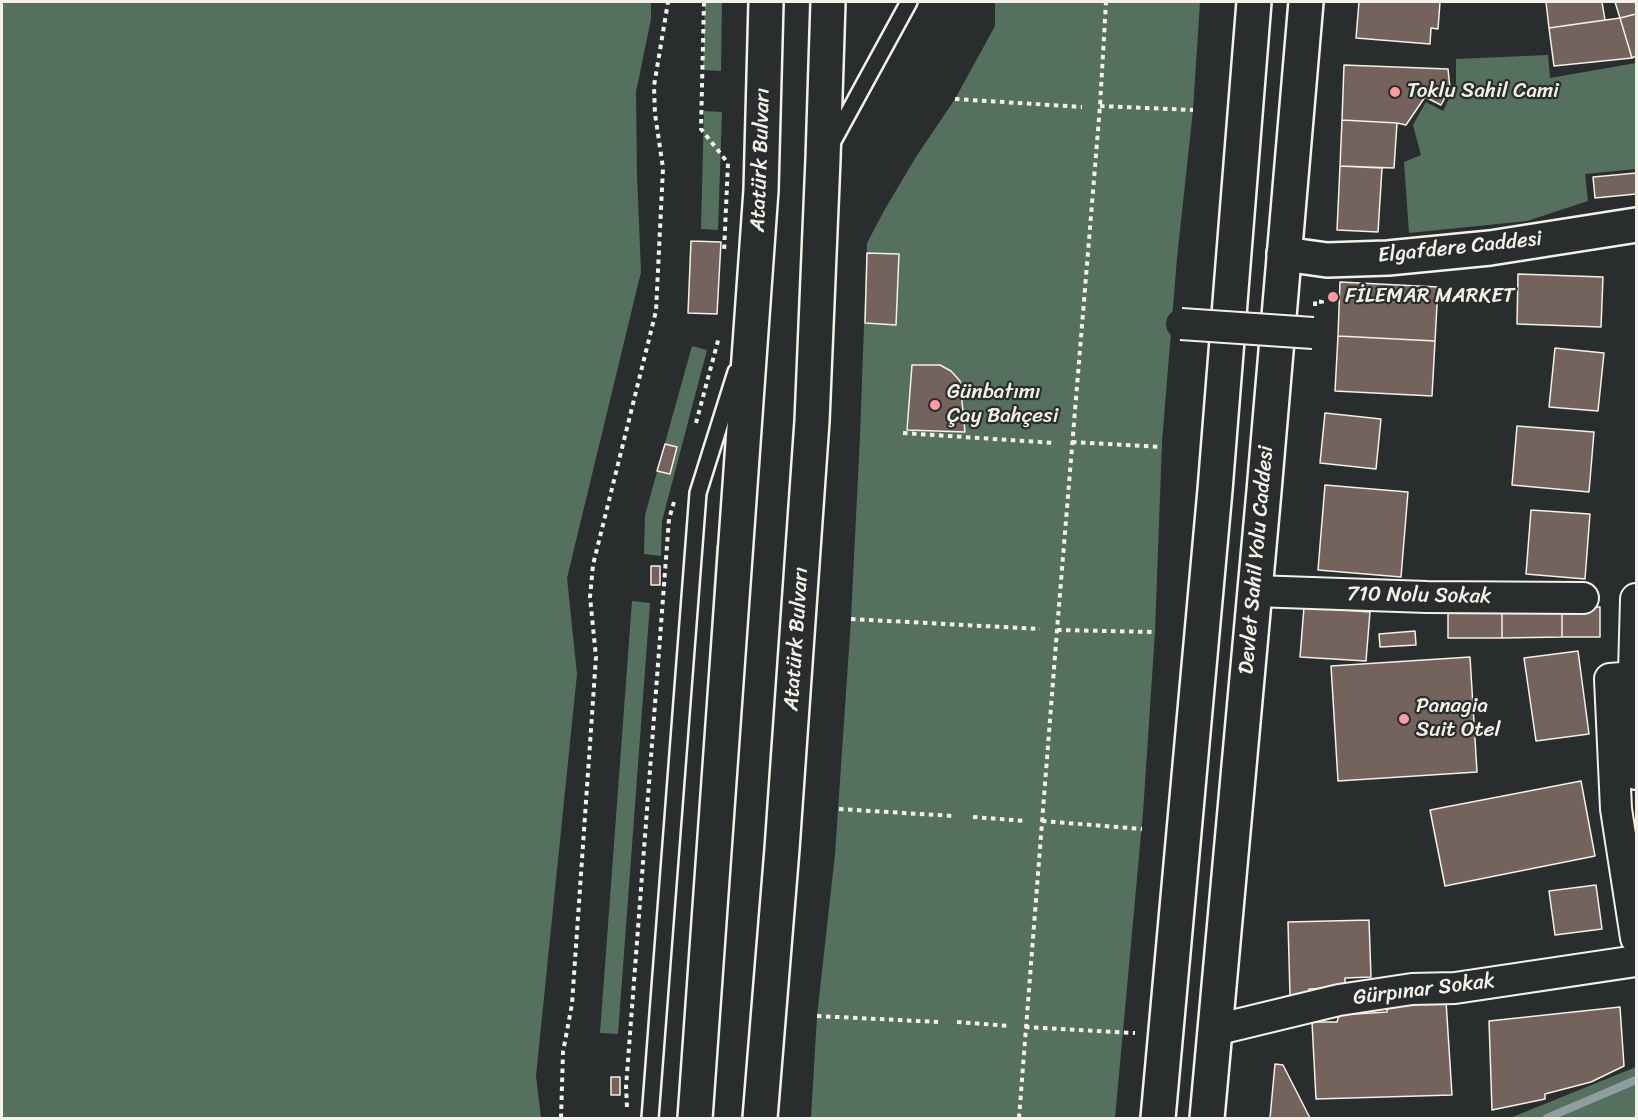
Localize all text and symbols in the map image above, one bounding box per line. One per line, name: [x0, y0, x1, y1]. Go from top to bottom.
place label: Toklu Sahil Cami: [1407, 79, 1559, 105]
marker: Toklu Sahil Cami: [1388, 85, 1402, 99]
street label: Atatürk Bulvarı: [746, 87, 776, 233]
street label: Elgafdere Caddesi: [1377, 227, 1543, 269]
place label: FİLEMAR MARKET: [1345, 284, 1515, 310]
marker: FİLEMAR MARKET: [1326, 290, 1340, 304]
place label: Günbatımı Çay Bahçesi: [947, 380, 1059, 430]
marker: Günbatımı Çay Bahçesi: [928, 398, 942, 412]
street label: Devlet Sahil Yolu Caddesi: [1234, 445, 1280, 675]
street label: Atatürk Bulvarı: [779, 566, 815, 712]
street label: 710 Nolu Sokak: [1347, 582, 1491, 610]
place label: Panagia Suit Otel: [1416, 694, 1500, 744]
marker: Panagia Suit Otel: [1397, 712, 1411, 726]
street label: Gürpınar Sokak: [1352, 969, 1496, 1011]

